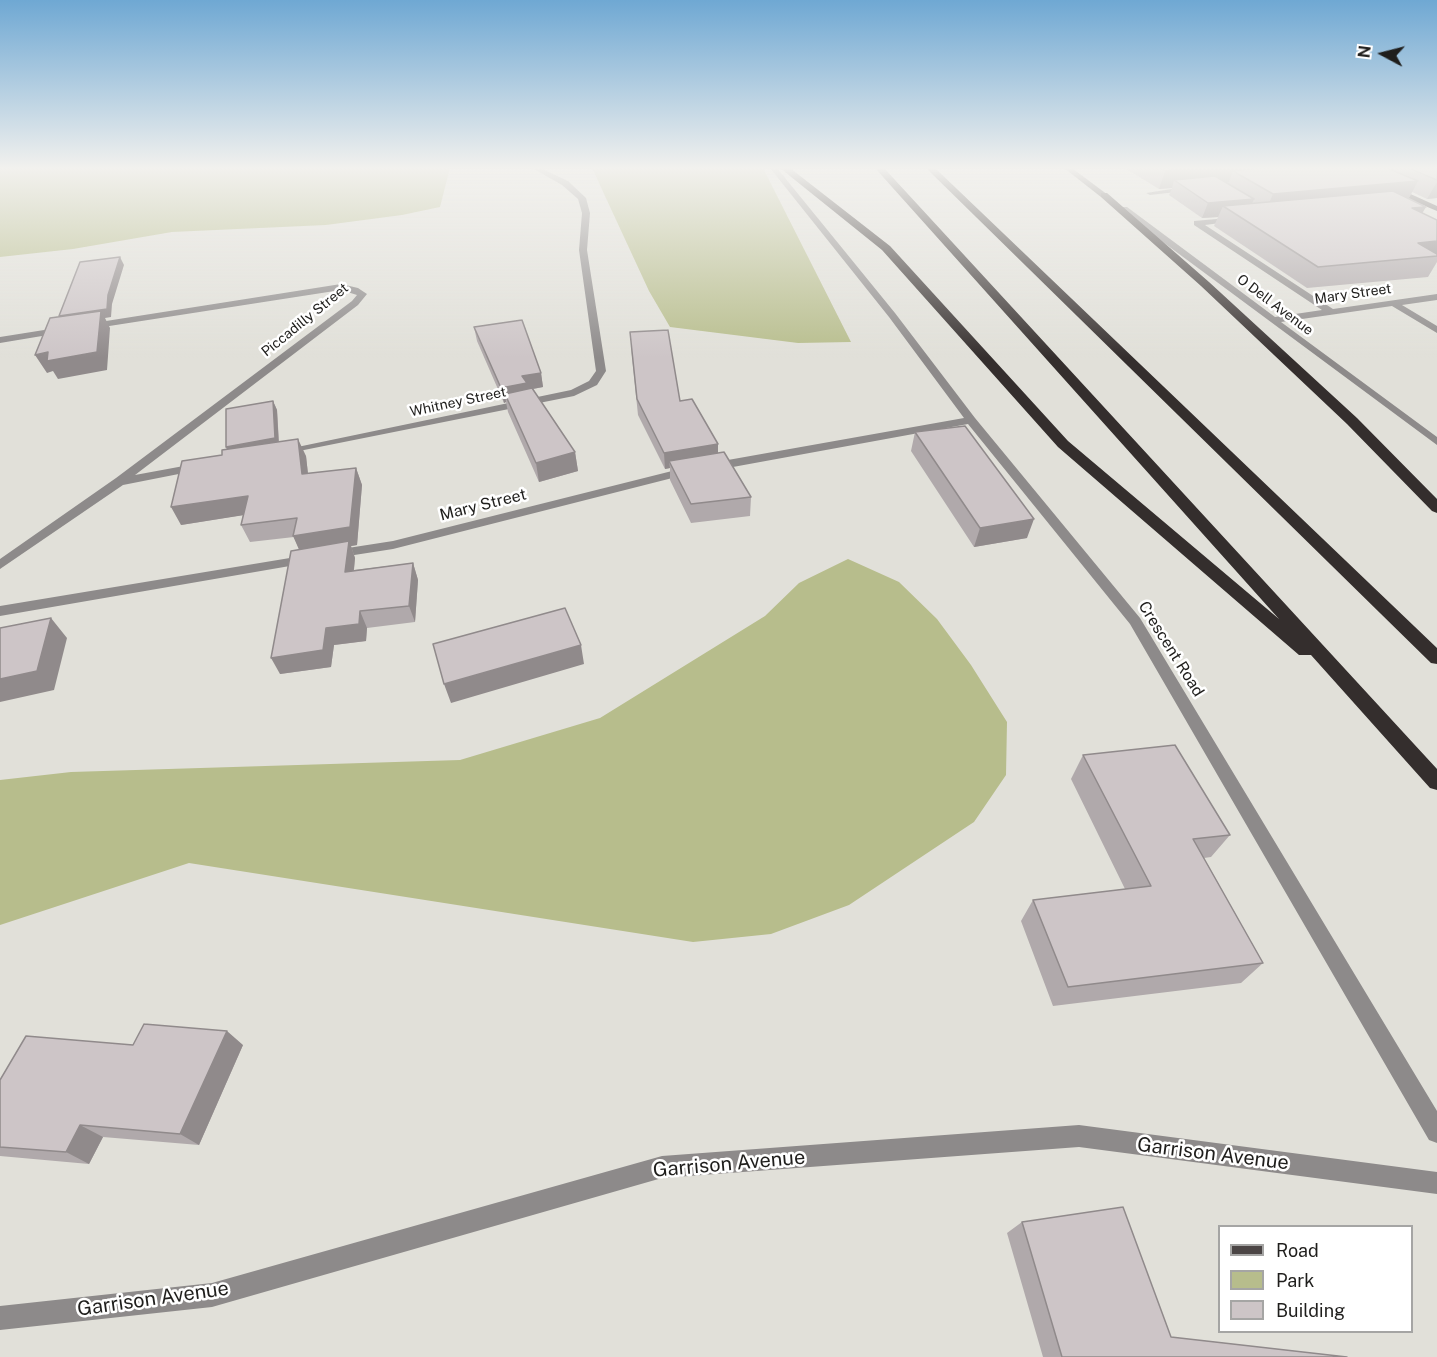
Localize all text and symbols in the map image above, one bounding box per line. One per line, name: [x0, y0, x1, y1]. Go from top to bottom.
north arrow: [1353, 24, 1413, 84]
text: N: [1354, 44, 1375, 59]
street label: O Dell Avenue: [1234, 271, 1316, 339]
street label: Piccadilly Street: [258, 280, 352, 360]
street label: Mary Street: [1313, 280, 1393, 308]
street label: Whitney Street: [408, 384, 508, 420]
street label: Mary Street: [438, 485, 528, 525]
street label: Crescent Road: [1134, 598, 1208, 700]
street label: Garrison Avenue: [1136, 1133, 1290, 1175]
street label: Garrison Avenue: [652, 1145, 806, 1183]
legend: [1218, 1225, 1413, 1333]
text: Road: [1276, 1240, 1319, 1261]
text: Park: [1276, 1270, 1314, 1291]
street label: Garrison Avenue: [76, 1276, 230, 1322]
text: Building: [1276, 1300, 1345, 1321]

